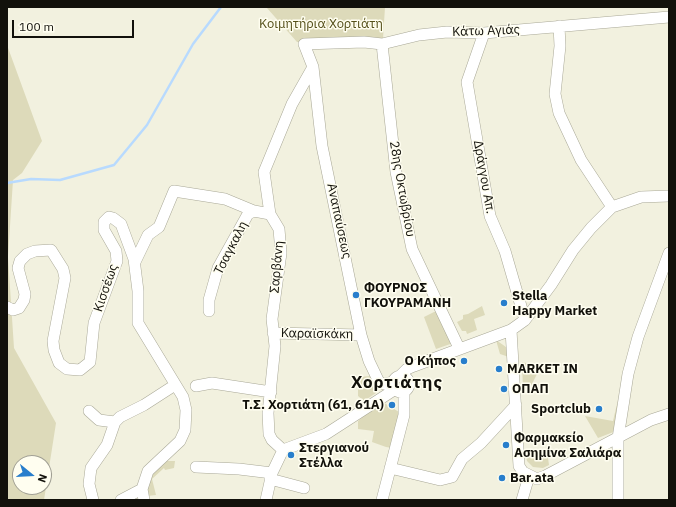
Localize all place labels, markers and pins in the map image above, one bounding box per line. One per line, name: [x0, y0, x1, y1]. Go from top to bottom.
place label: ΦΟΥΡΝΟΣ ΓΚΟΥΡΑΜΑΝΗ: [364, 280, 451, 311]
place label: Stella Happy Market: [512, 288, 597, 319]
marker: ΦΟΥΡΝΟΣ ΓΚΟΥΡΑΜΑΝΗ: [351, 290, 361, 300]
marker: Stella Happy Market: [499, 298, 509, 308]
place label: Ο Κήπος: [405, 353, 456, 369]
marker: Ο Κήπος: [459, 356, 469, 366]
place label: MARKET IN: [507, 361, 578, 377]
marker: MARKET IN: [494, 364, 504, 374]
place label: ΟΠΑΠ: [512, 381, 549, 397]
marker: ΟΠΑΠ: [499, 384, 509, 394]
place label: Τ.Σ. Χορτιάτη (61, 61Α): [242, 397, 384, 413]
marker: Τ.Σ. Χορτιάτη (61, 61Α): [387, 400, 397, 410]
place label: Sportclub: [531, 401, 591, 417]
marker: Sportclub: [594, 404, 604, 414]
place label: Φαρμακείο Ασημίνα Σαλιάρα: [514, 430, 621, 461]
place label: Στεργιανού Στέλλα: [299, 440, 369, 471]
marker: Φαρμακείο Ασημίνα Σαλιάρα: [501, 440, 511, 450]
marker: Στεργιανού Στέλλα: [286, 450, 296, 460]
place label: Bar.ata: [510, 470, 554, 486]
marker: Bar.ata: [497, 473, 507, 483]

